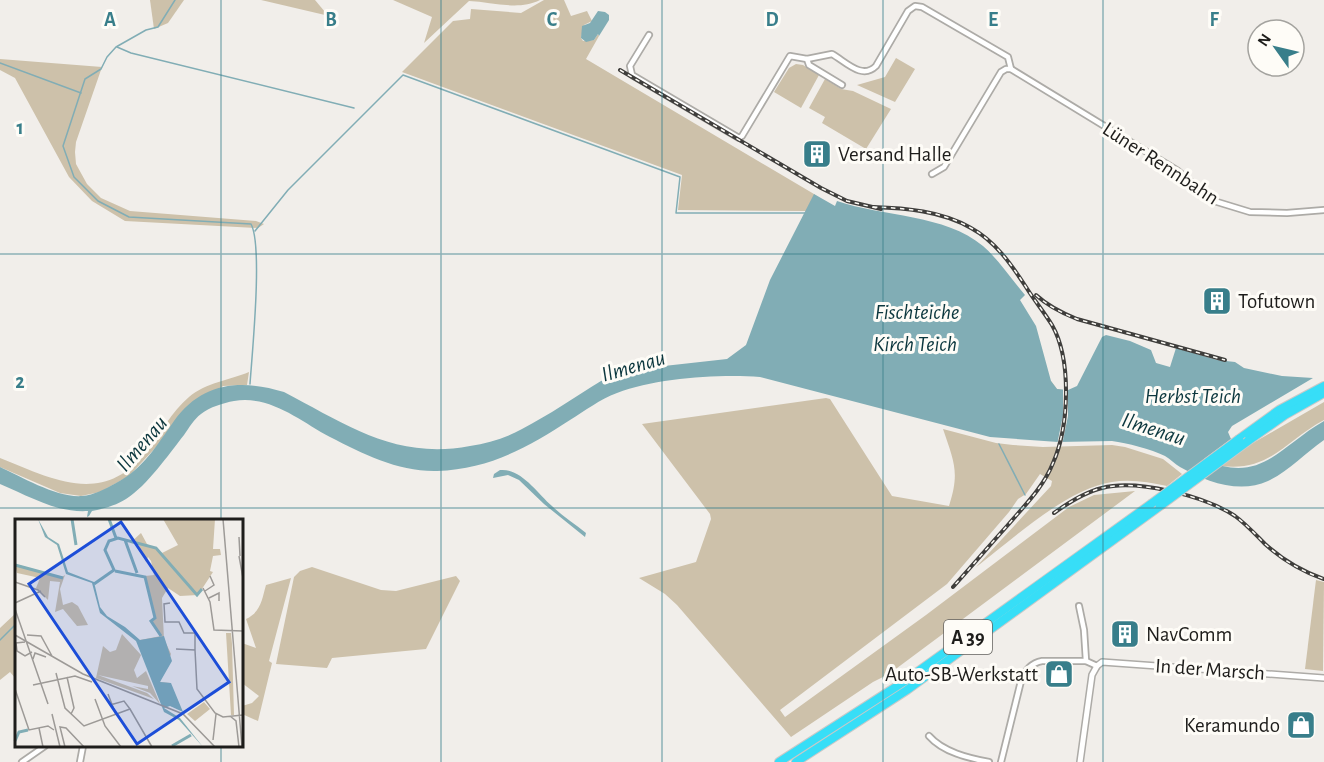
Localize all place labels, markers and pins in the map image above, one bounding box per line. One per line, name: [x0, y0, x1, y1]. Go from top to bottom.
building icon: Versand Halle: [801, 138, 833, 170]
place label: Versand Halle: [838, 144, 952, 165]
building icon: Tofutown: [1201, 285, 1233, 317]
place label: Tofutown: [1238, 291, 1315, 312]
building icon: NavComm: [1109, 618, 1141, 650]
place label: NavComm: [1146, 624, 1232, 645]
shop icon: Auto-SB-Werkstatt: [1043, 658, 1075, 690]
place label: Auto-SB-Werkstatt: [885, 664, 1038, 685]
shop icon: Keramundo: [1285, 709, 1317, 741]
place label: Keramundo: [1184, 715, 1280, 736]

